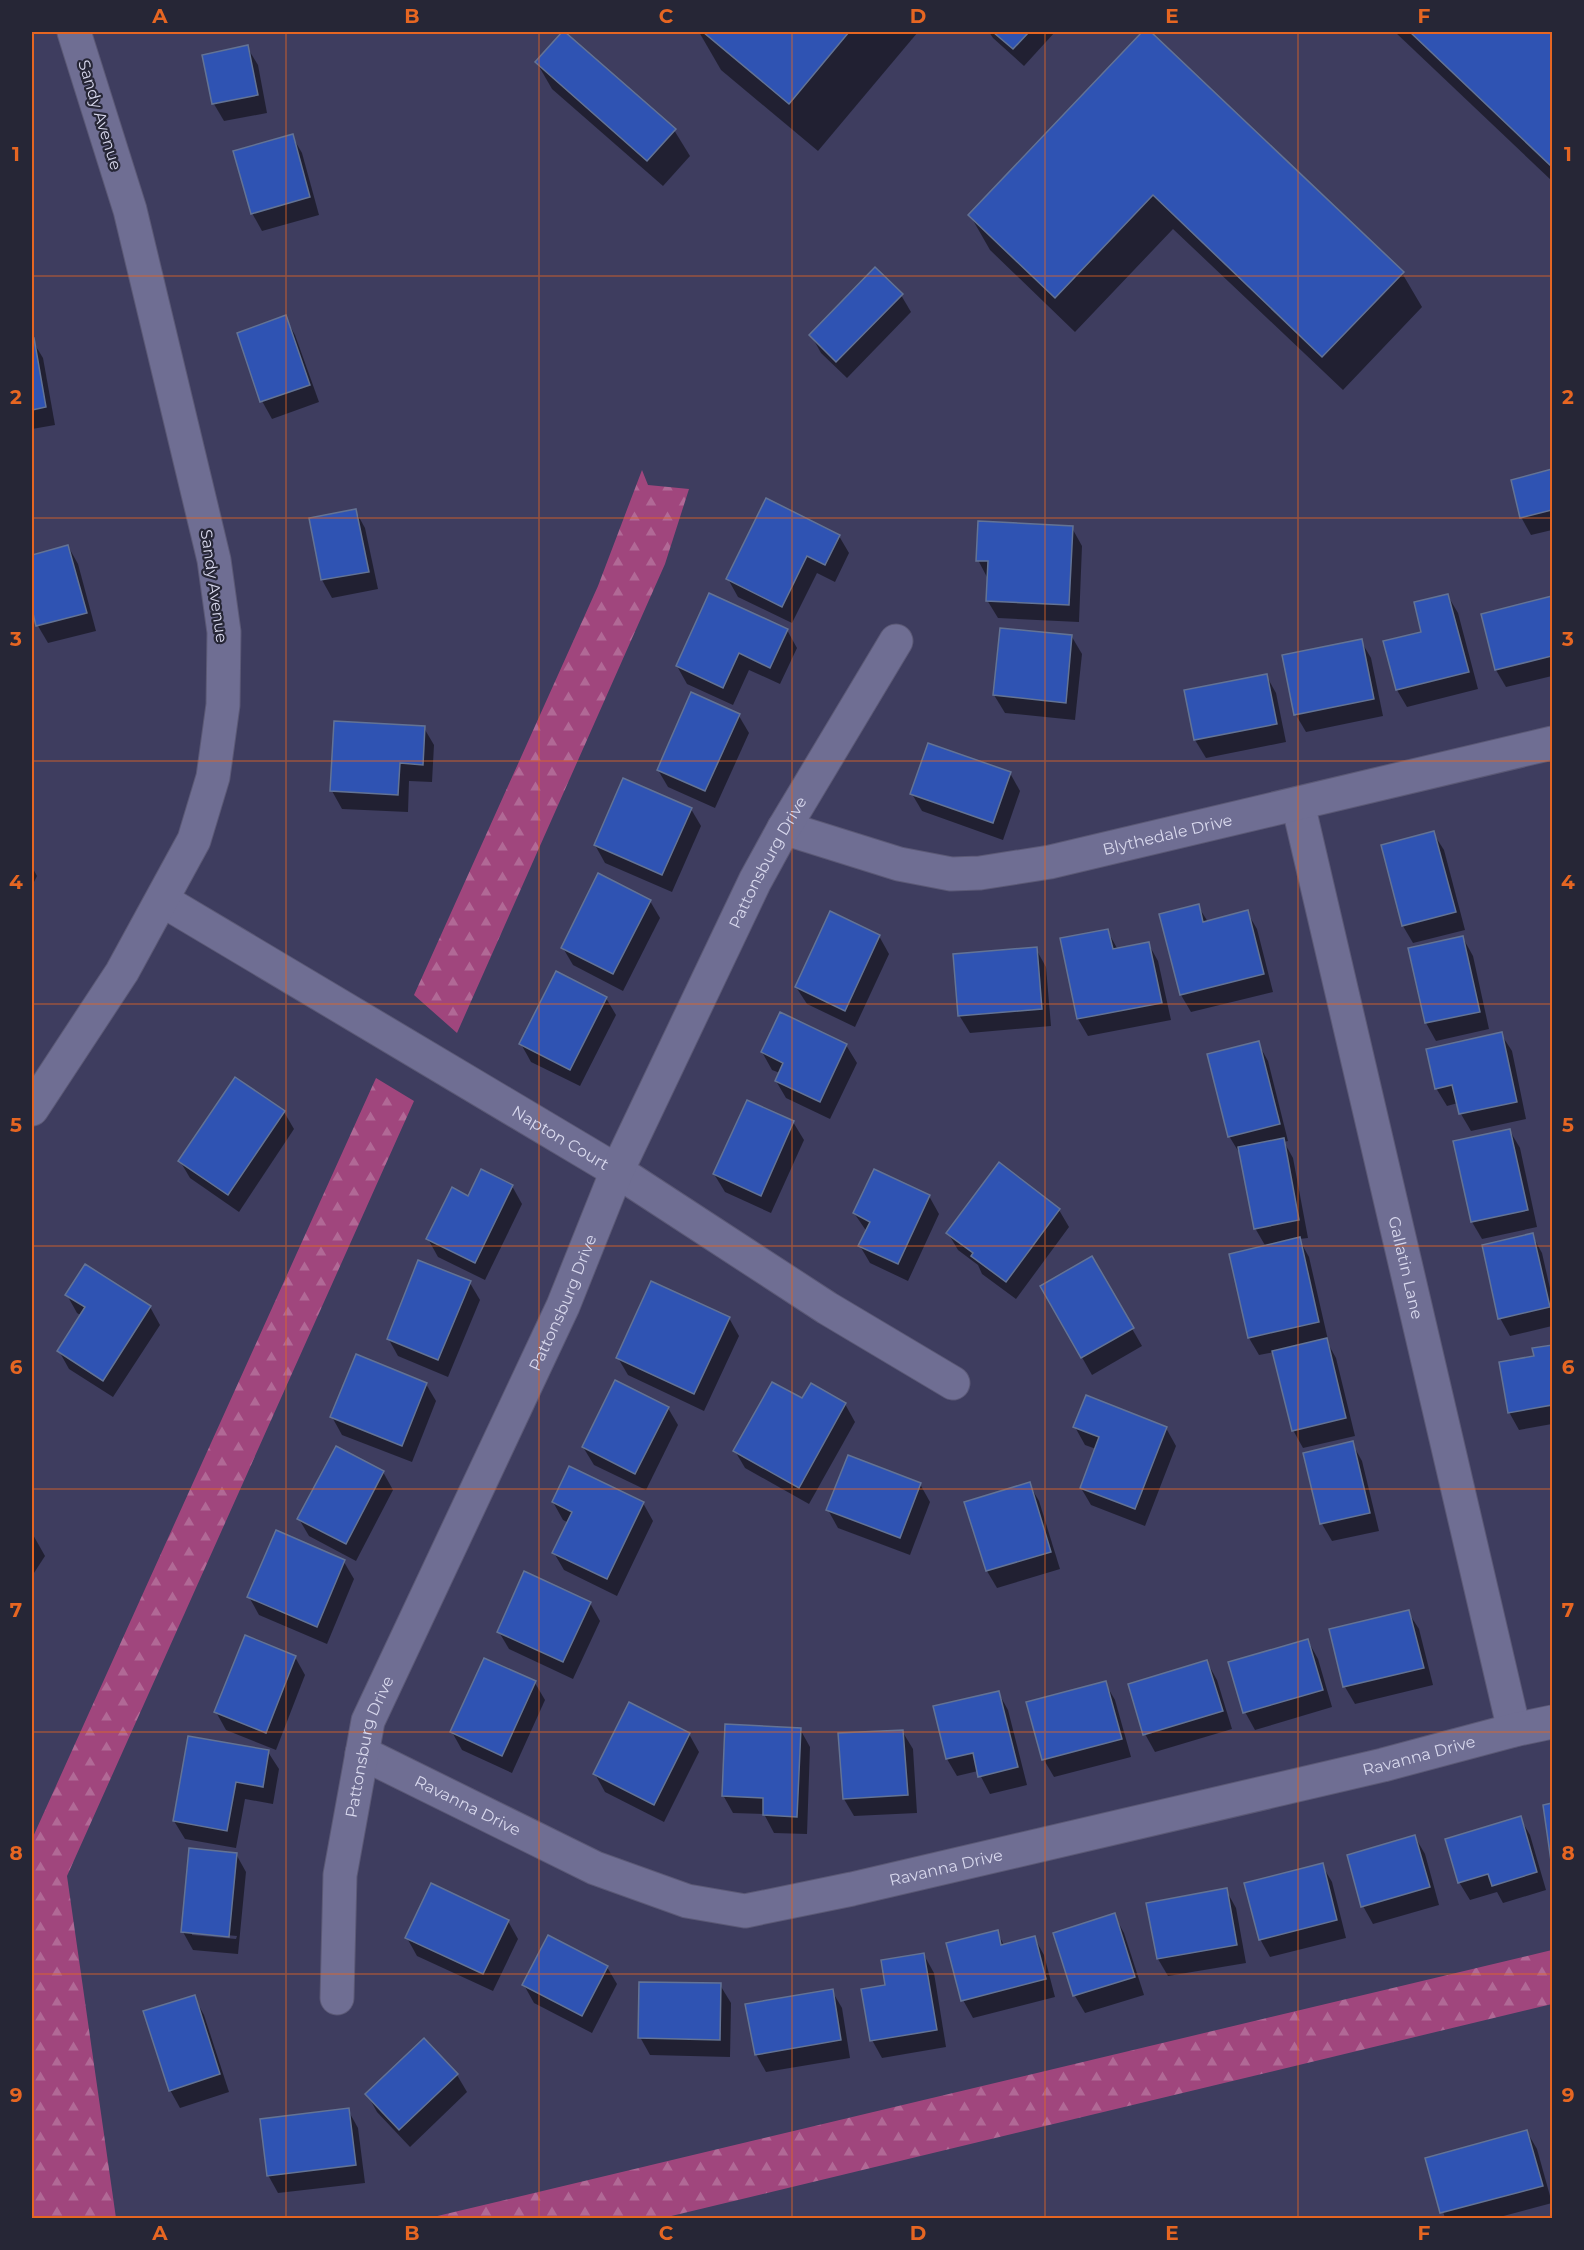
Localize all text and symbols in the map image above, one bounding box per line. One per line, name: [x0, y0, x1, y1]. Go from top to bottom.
text: A: [151, 4, 168, 28]
text: B: [404, 4, 420, 28]
text: C: [659, 4, 674, 28]
text: D: [910, 4, 926, 28]
text: E: [1165, 4, 1179, 28]
text: F: [1418, 4, 1431, 28]
street label: Sandy Avenue: [74, 58, 126, 172]
text: 1: [12, 142, 20, 166]
text: 1: [1564, 142, 1572, 166]
text: 2: [10, 385, 22, 409]
text: 2: [1562, 385, 1574, 409]
street label: Sandy Avenue: [197, 528, 231, 644]
text: 3: [9, 627, 22, 651]
text: 3: [1561, 627, 1574, 651]
street label: Pattonsburg Drive: [724, 793, 810, 931]
street label: Blythedale Drive: [1101, 810, 1234, 859]
text: 4: [9, 870, 23, 894]
text: 4: [1561, 870, 1575, 894]
street label: Napton Court: [509, 1101, 613, 1174]
text: 5: [10, 1113, 22, 1137]
text: 5: [1562, 1113, 1574, 1137]
street label: Gallatin Lane: [1385, 1214, 1427, 1321]
street label: Pattonsburg Drive: [524, 1232, 600, 1374]
text: 6: [10, 1355, 23, 1379]
text: 6: [1562, 1355, 1575, 1379]
text: 7: [10, 1598, 22, 1622]
text: 7: [1562, 1598, 1574, 1622]
street label: Pattonsburg Drive: [341, 1673, 397, 1819]
street label: Ravanna Drive: [1361, 1731, 1477, 1779]
street label: Ravanna Drive: [412, 1771, 524, 1839]
text: 8: [9, 1841, 23, 1865]
text: 8: [1561, 1841, 1575, 1865]
street label: Ravanna Drive: [887, 1845, 1004, 1890]
text: 9: [10, 2083, 22, 2107]
text: 9: [1562, 2083, 1574, 2107]
text: A: [151, 2221, 168, 2245]
text: B: [404, 2221, 420, 2245]
text: C: [659, 2221, 674, 2245]
text: D: [910, 2221, 926, 2245]
text: E: [1165, 2221, 1179, 2245]
text: F: [1418, 2221, 1431, 2245]

